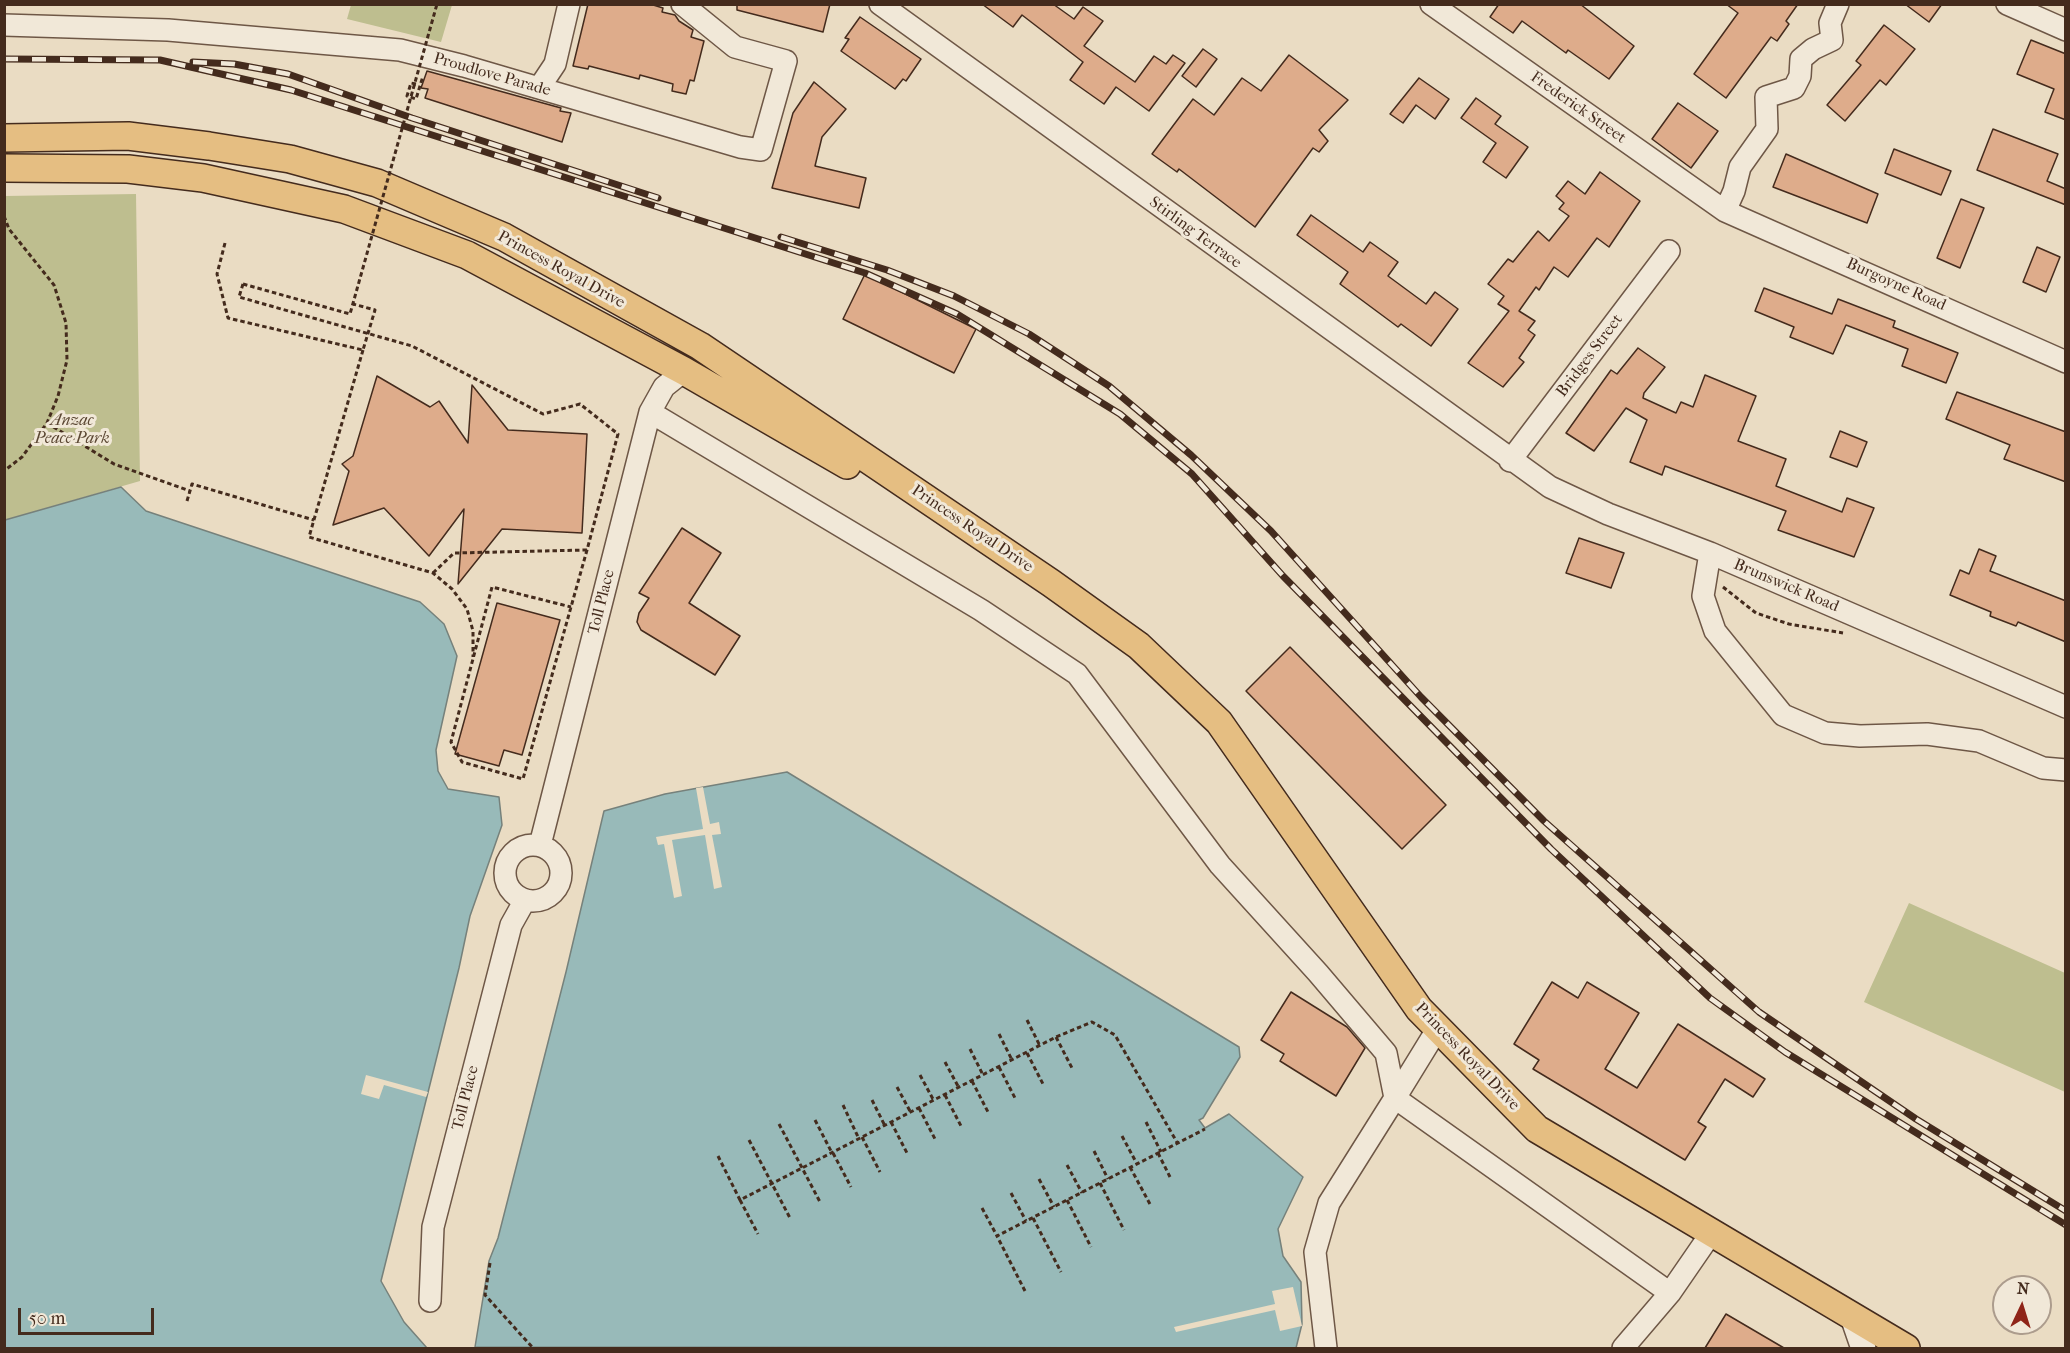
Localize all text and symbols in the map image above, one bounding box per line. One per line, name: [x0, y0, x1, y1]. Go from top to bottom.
street label: Proudlove Parade: [431, 49, 553, 101]
street label: Frederick Street: [1527, 68, 1629, 148]
street label: Stirling Terrace: [1145, 193, 1245, 273]
street label: Princess Royal Drive: [494, 227, 628, 313]
street label: Burgoyne Road: [1843, 254, 1949, 316]
street label: Bridges Street: [1553, 311, 1627, 401]
park label: Anzac Peace Park: [34, 411, 110, 449]
street label: Princess Royal Drive: [908, 481, 1036, 577]
street label: Brunswick Road: [1731, 555, 1841, 617]
street label: Toll Place: [585, 568, 619, 636]
street label: Princess Royal Drive: [1411, 999, 1523, 1115]
street label: Toll Place: [449, 1064, 483, 1132]
north arrow: [1992, 1275, 2052, 1335]
text: N: [2016, 1279, 2030, 1298]
scale bar: [21, 1296, 158, 1334]
text: 50 m: [29, 1308, 65, 1329]

